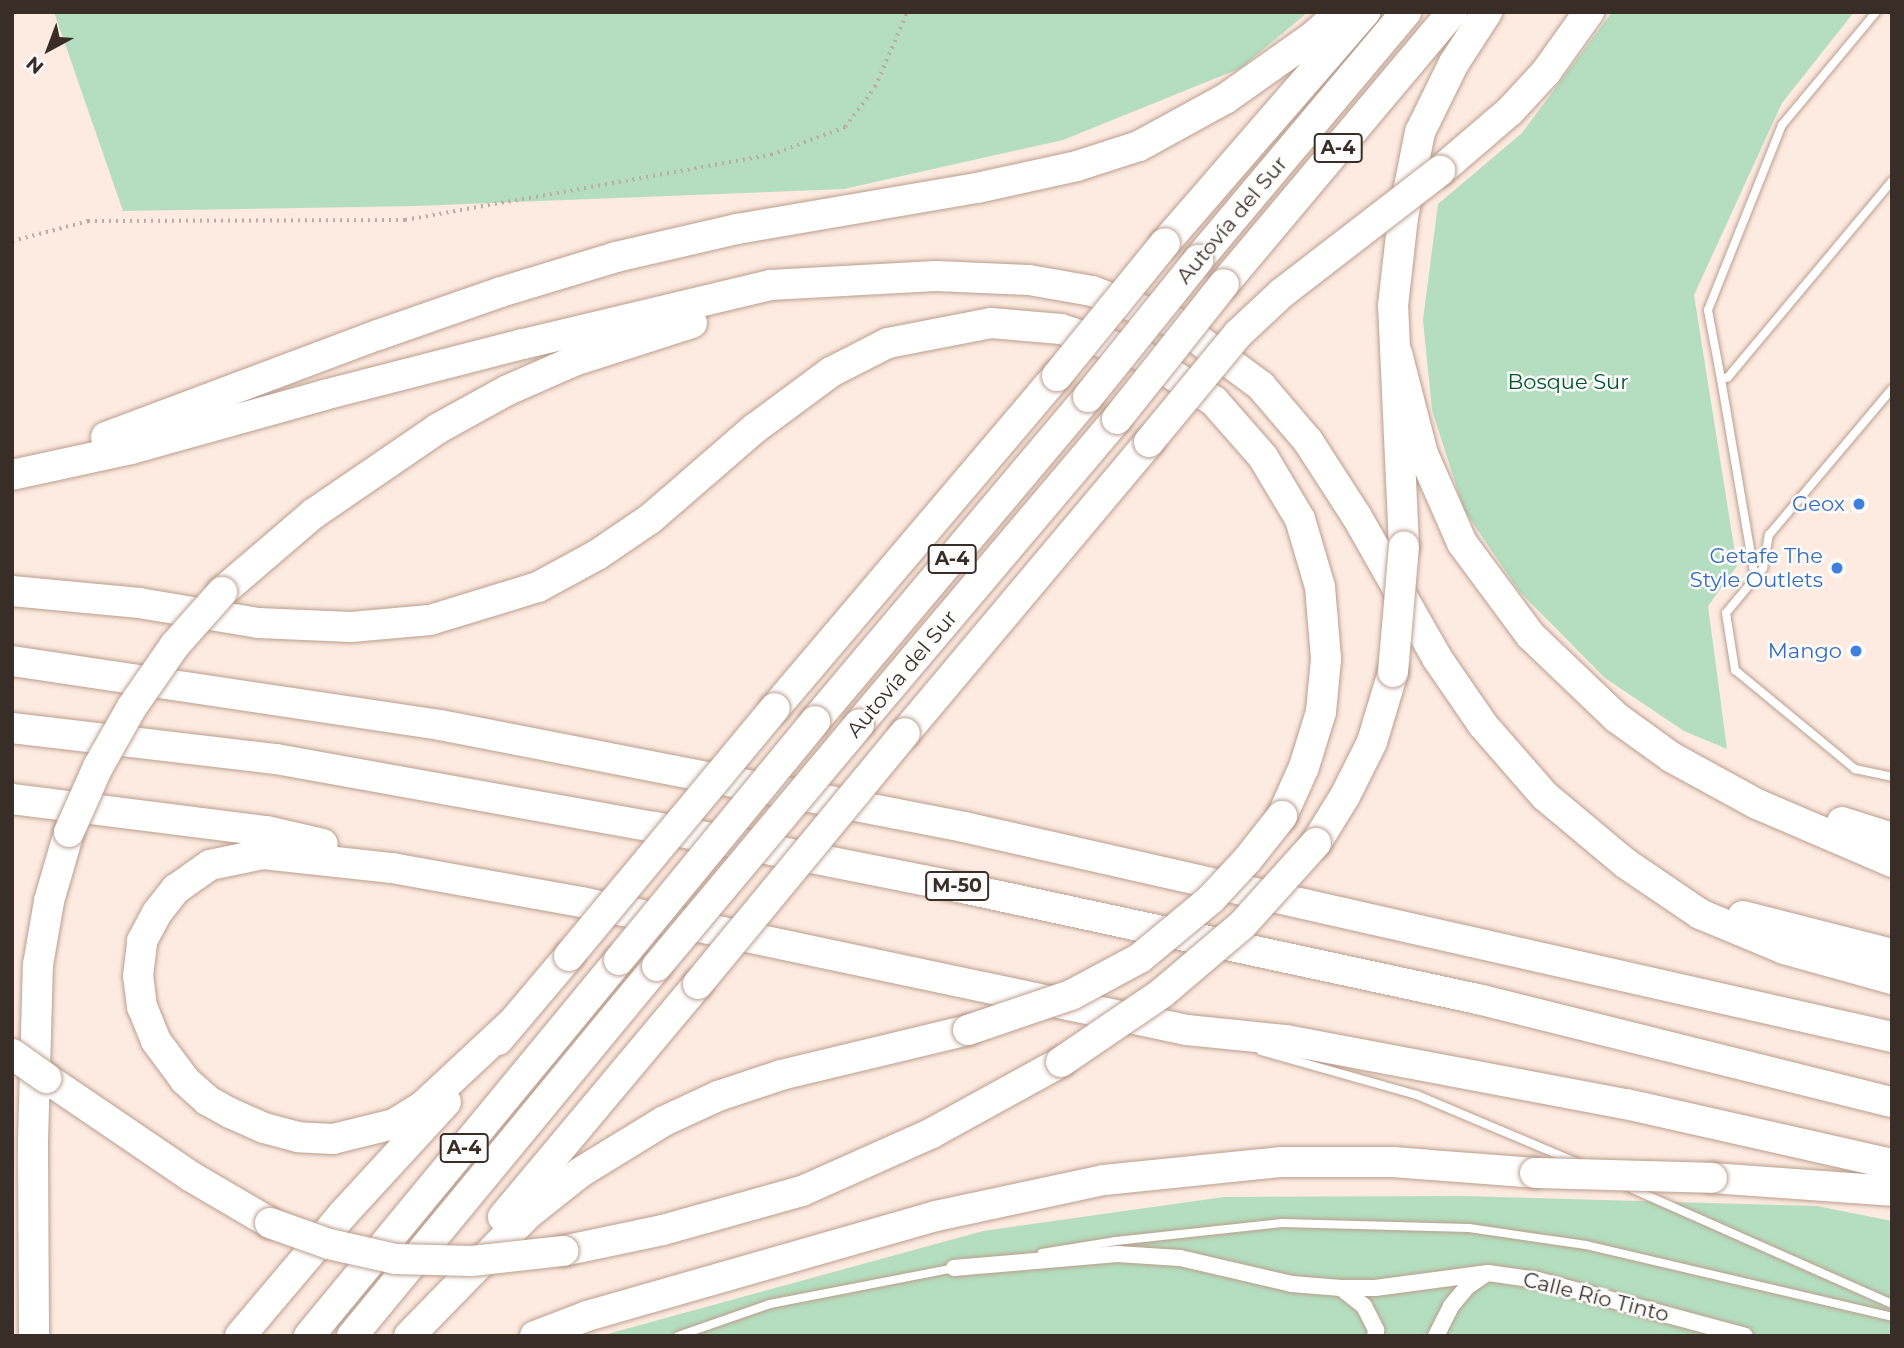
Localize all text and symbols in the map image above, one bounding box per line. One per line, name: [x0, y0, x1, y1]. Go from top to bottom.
north arrow: [14, 14, 84, 84]
text: N: [22, 52, 48, 79]
road number: A-4: [1314, 132, 1362, 164]
street label: Autovía del Sur: [1171, 151, 1293, 289]
park label: Bosque Sur: [1507, 369, 1629, 395]
place label: Geox: [1792, 491, 1845, 517]
marker: Geox: [1851, 496, 1867, 512]
place label: Getafe The Style Outlets: [1690, 543, 1823, 593]
road number: A-4: [928, 544, 976, 574]
marker: Getafe The Style Outlets: [1829, 560, 1845, 576]
street label: Autovía del Sur: [841, 605, 963, 743]
place label: Mango: [1768, 638, 1842, 664]
marker: Mango: [1848, 643, 1864, 659]
road number: M-50: [924, 870, 990, 902]
road number: A-4: [440, 1132, 489, 1164]
street label: Calle Río Tinto: [1521, 1267, 1671, 1327]

